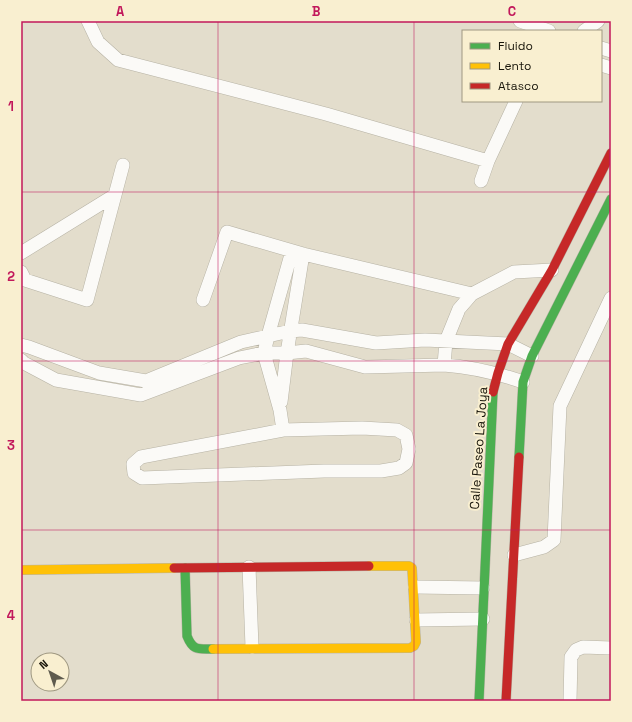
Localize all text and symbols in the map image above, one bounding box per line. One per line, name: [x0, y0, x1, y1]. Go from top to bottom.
text: A: [116, 3, 125, 20]
text: B: [312, 3, 321, 20]
text: C: [508, 3, 516, 20]
legend: [462, 30, 602, 102]
text: Fluido: [498, 38, 533, 54]
text: Lento: [498, 58, 532, 74]
text: Atasco: [498, 78, 539, 94]
text: 1: [8, 98, 14, 115]
text: 2: [7, 268, 15, 285]
street label: Calle Paseo La Joya: [466, 386, 491, 510]
text: 3: [7, 437, 15, 454]
text: 4: [7, 607, 15, 624]
north arrow: [30, 652, 70, 692]
text: N: [36, 657, 51, 672]

